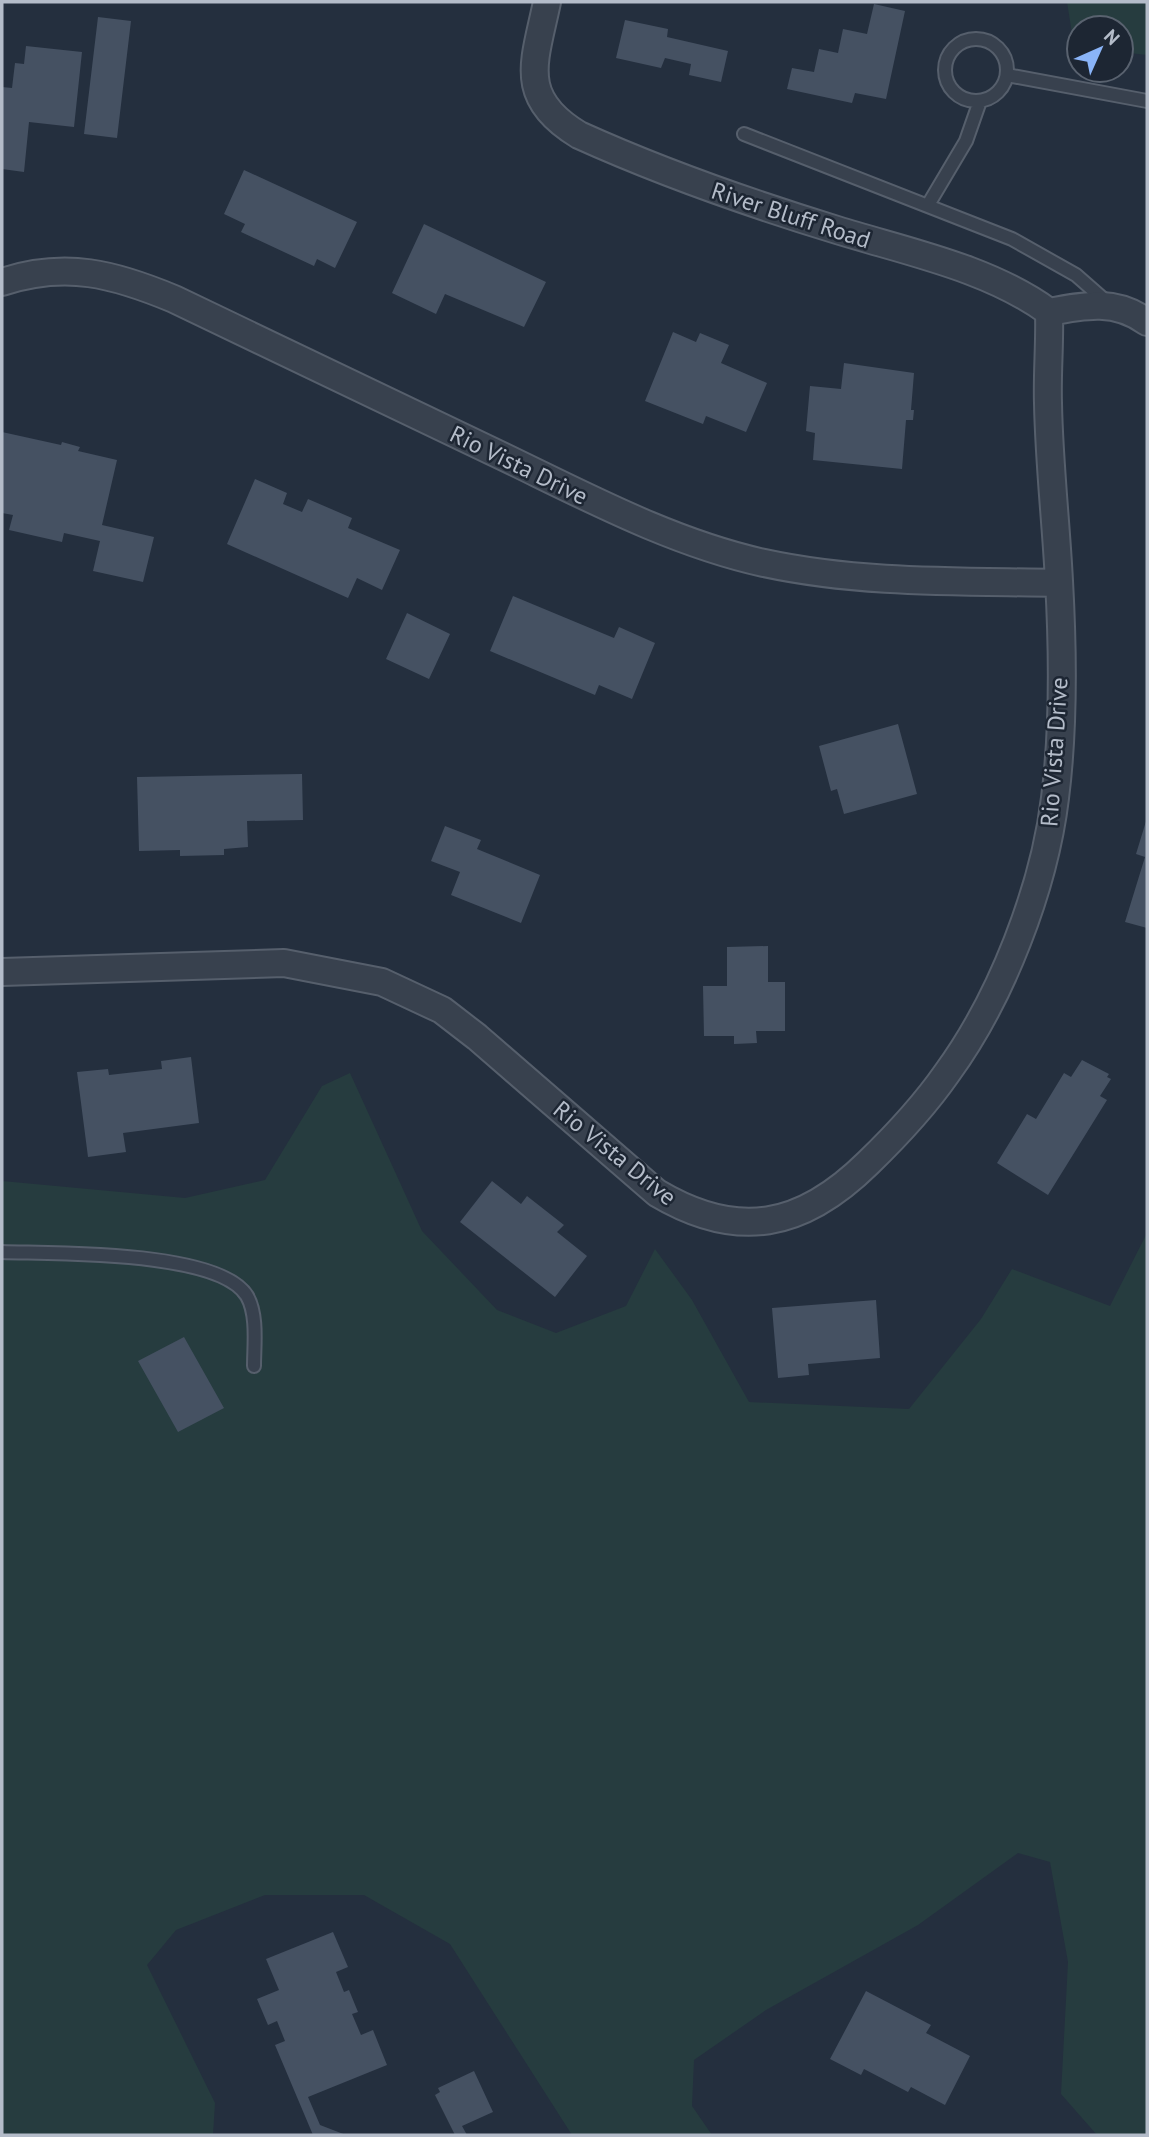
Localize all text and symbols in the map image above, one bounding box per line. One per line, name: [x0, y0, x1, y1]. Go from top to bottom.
north arrow: [1065, 14, 1135, 84]
text: N: [1099, 24, 1125, 50]
street label: River Bluff Road: [708, 175, 874, 255]
street label: Rio Vista Drive: [445, 418, 593, 512]
street label: Rio Vista Drive: [1033, 676, 1075, 828]
street label: Rio Vista Drive: [547, 1094, 683, 1212]

